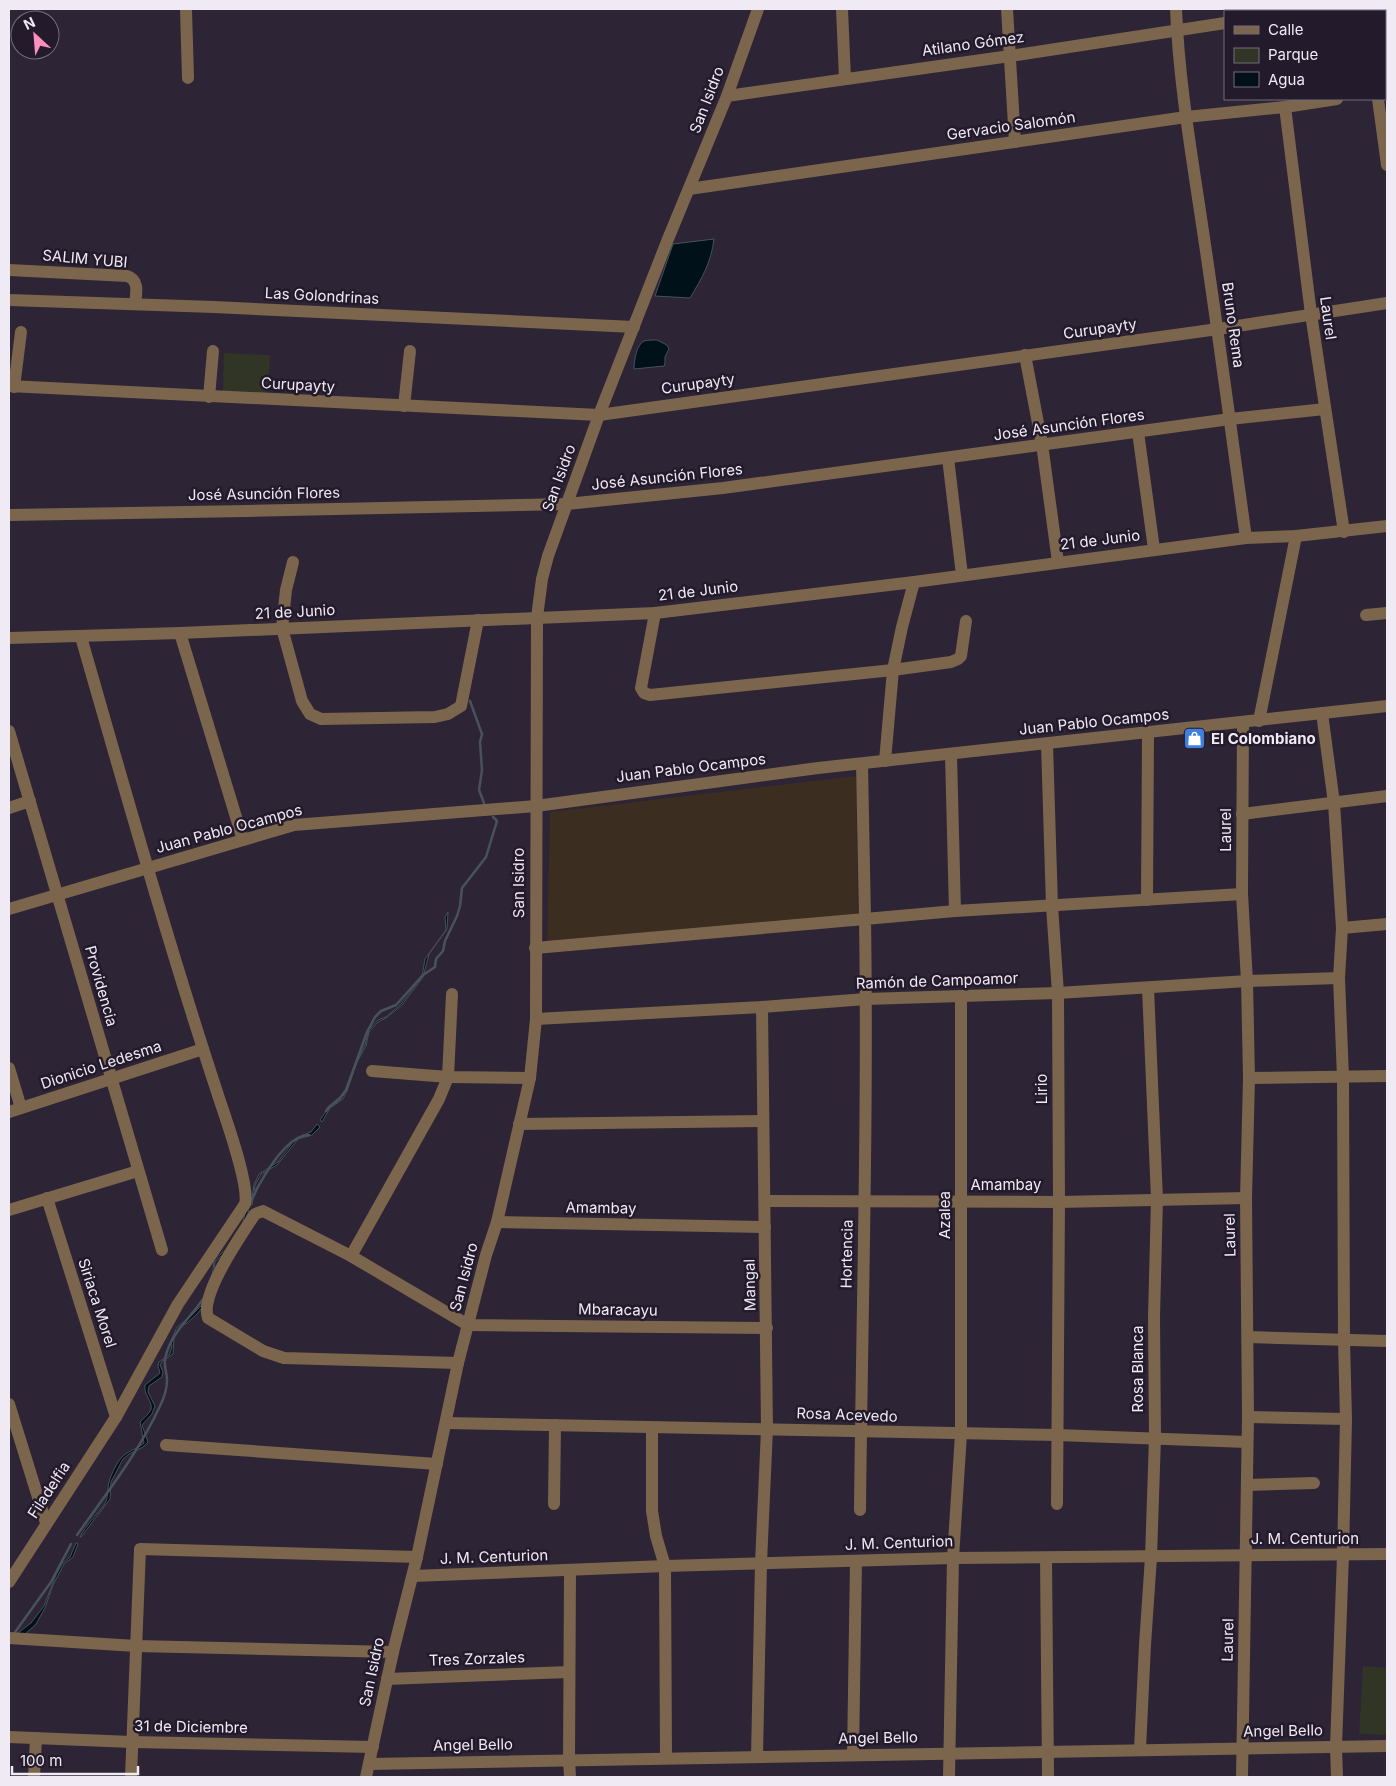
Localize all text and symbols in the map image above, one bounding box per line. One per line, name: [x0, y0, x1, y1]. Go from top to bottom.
north arrow: [10, 10, 60, 60]
legend: [1224, 10, 1386, 100]
text: N: [21, 13, 38, 33]
text: Calle: [1268, 20, 1303, 39]
street label: Atilano Gómez: [921, 27, 1025, 60]
text: Parque: [1268, 45, 1318, 64]
street label: San Isidro: [685, 64, 728, 136]
text: Agua: [1268, 70, 1305, 89]
street label: Gervacio Salomón: [945, 107, 1076, 144]
street label: SALIM YUBI: [42, 245, 128, 272]
street label: Bruno Rema: [1218, 281, 1249, 369]
street label: Las Golondrinas: [264, 283, 380, 308]
street label: Laurel: [1316, 295, 1341, 341]
street label: Curupayty: [1062, 314, 1139, 343]
street label: Curupayty: [660, 369, 737, 398]
street label: Curupayty: [260, 373, 336, 396]
street label: José Asunción Flores: [992, 404, 1146, 445]
street label: San Isidro: [538, 442, 579, 514]
street label: José Asunción Flores: [590, 459, 744, 494]
street label: José Asunción Flores: [188, 483, 340, 504]
street label: 21 de Junio: [1059, 525, 1141, 554]
street label: 21 de Junio: [657, 576, 739, 605]
street label: 21 de Junio: [254, 600, 336, 623]
street label: Juan Pablo Ocampos: [1018, 704, 1170, 739]
shop icon: El Colombiano: [1183, 727, 1207, 751]
place label: El Colombiano: [1211, 729, 1316, 748]
street label: Juan Pablo Ocampos: [615, 749, 767, 786]
street label: Juan Pablo Ocampos: [154, 800, 304, 857]
street label: Laurel: [1216, 808, 1235, 852]
street label: San Isidro: [509, 848, 528, 918]
street label: Providencia: [81, 943, 122, 1028]
street label: Ramón de Campoamor: [855, 968, 1019, 993]
street label: Dionicio Ledesma: [38, 1036, 164, 1093]
street label: Lirio: [1032, 1074, 1051, 1104]
street label: Amambay: [970, 1175, 1042, 1194]
street label: Azalea: [935, 1191, 954, 1239]
street label: Amambay: [565, 1197, 637, 1218]
street label: Laurel: [1220, 1213, 1239, 1257]
street label: Hortencia: [836, 1219, 857, 1289]
street label: San Isidro: [445, 1240, 482, 1313]
street label: Siriaca Morel: [74, 1256, 121, 1350]
street label: Mangal: [740, 1259, 759, 1311]
street label: Mbaracayu: [578, 1299, 658, 1320]
street label: Rosa Blanca: [1128, 1326, 1147, 1412]
street label: Rosa Acevedo: [796, 1403, 898, 1426]
street label: Filadelfia: [23, 1458, 74, 1522]
street label: J. M. Centurion: [1251, 1529, 1359, 1548]
street label: J. M. Centurion: [844, 1531, 953, 1554]
street label: J. M. Centurion: [439, 1545, 548, 1568]
street label: Laurel: [1218, 1618, 1237, 1662]
street label: San Isidro: [355, 1636, 388, 1708]
street label: Tres Zorzales: [429, 1647, 525, 1670]
street label: 31 de Diciembre: [134, 1716, 248, 1737]
street label: Angel Bello: [1243, 1720, 1323, 1741]
street label: Angel Bello: [838, 1727, 918, 1748]
street label: Angel Bello: [433, 1734, 513, 1755]
scale bar: [12, 1744, 139, 1776]
text: 100 m: [20, 1751, 62, 1770]

